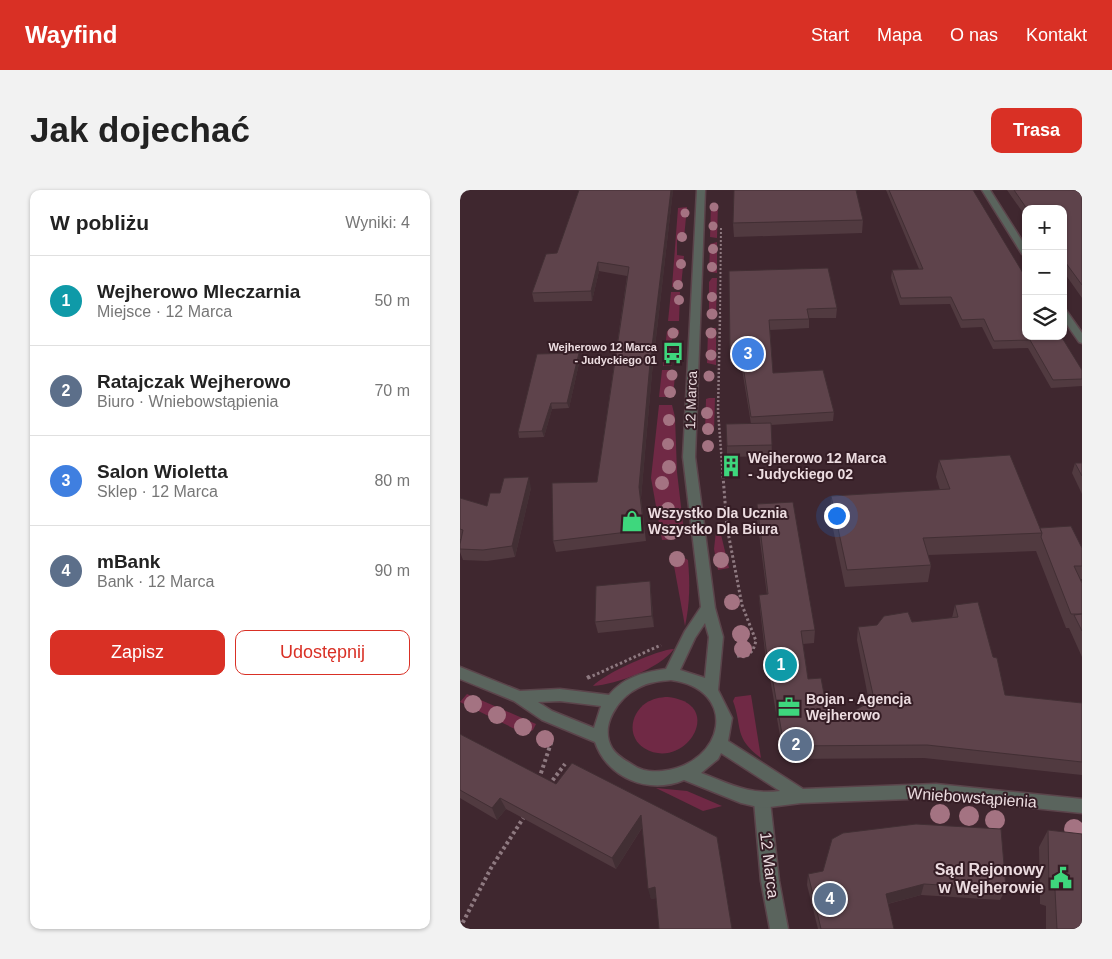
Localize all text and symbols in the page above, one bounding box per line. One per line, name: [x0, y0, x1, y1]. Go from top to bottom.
text: Wayfind: [25, 21, 117, 48]
text: Start: [811, 25, 849, 45]
text: Mapa: [877, 25, 922, 45]
text: O nas: [950, 25, 998, 45]
text: Kontakt: [1026, 25, 1087, 45]
button: Trasa: [991, 108, 1082, 153]
text: Jak dojechać: [30, 110, 250, 149]
map controls: [1022, 205, 1067, 340]
button: +: [1022, 205, 1067, 250]
text: W pobliżu: [50, 211, 149, 234]
text: Wyniki: 4: [345, 214, 410, 231]
button: −: [1022, 250, 1067, 295]
text: Wejherowo Mleczarnia: [97, 281, 300, 302]
text: 1: [62, 292, 70, 309]
text: 50 m: [374, 292, 410, 309]
button: layers: [1022, 295, 1067, 340]
text: Miejsce · 12 Marca: [97, 303, 232, 320]
pin: 3: [732, 335, 764, 373]
bus stop icon: Wejherowo 12 Marca - Judyckiego 01: [660, 340, 686, 366]
place label: Wejherowo 12 Marca - Judyckiego 01: [548, 341, 658, 366]
street label: 12 Marca: [682, 370, 700, 429]
text: Ratajczak Wejherowo: [97, 371, 291, 392]
text: 2: [62, 382, 70, 399]
text: 70 m: [374, 382, 410, 399]
text: Biuro · Wniebowstąpienia: [97, 393, 278, 410]
place label: Wejherowo 12 Marca - Judyckiego 02: [748, 450, 886, 482]
building icon: Wejherowo 12 Marca - Judyckiego 02: [718, 453, 744, 479]
text: Salon Wioletta: [97, 461, 228, 482]
text: 3: [62, 472, 70, 489]
text: 80 m: [374, 472, 410, 489]
text: Sklep · 12 Marca: [97, 483, 218, 500]
your location: [824, 503, 850, 529]
place label: Wszystko Dla Ucznia Wszystko Dla Biura: [648, 505, 787, 537]
shop icon: Wszystko Dla Ucznia Wszystko Dla Biura: [619, 508, 645, 534]
text: mBank: [97, 551, 160, 572]
text: 4: [62, 562, 70, 579]
text: 90 m: [374, 562, 410, 579]
text: Bank · 12 Marca: [97, 573, 214, 590]
button: Zapisz: [50, 630, 225, 675]
button: Udostępnij: [235, 630, 410, 675]
pin: 1: [765, 646, 797, 684]
place label: Bojan - Agencja Wejherowo: [806, 691, 911, 723]
office icon: Bojan - Agencja Wejherowo: [776, 694, 802, 720]
pin: 2: [780, 726, 812, 764]
street label: Wniebowstąpienia: [907, 784, 1037, 811]
street label: 12 Marca: [757, 831, 782, 899]
place label: Sąd Rejonowy w Wejherowie: [935, 861, 1044, 896]
public building icon: Sąd Rejonowy w Wejherowie: [1048, 865, 1074, 891]
pin: 4: [814, 880, 846, 918]

